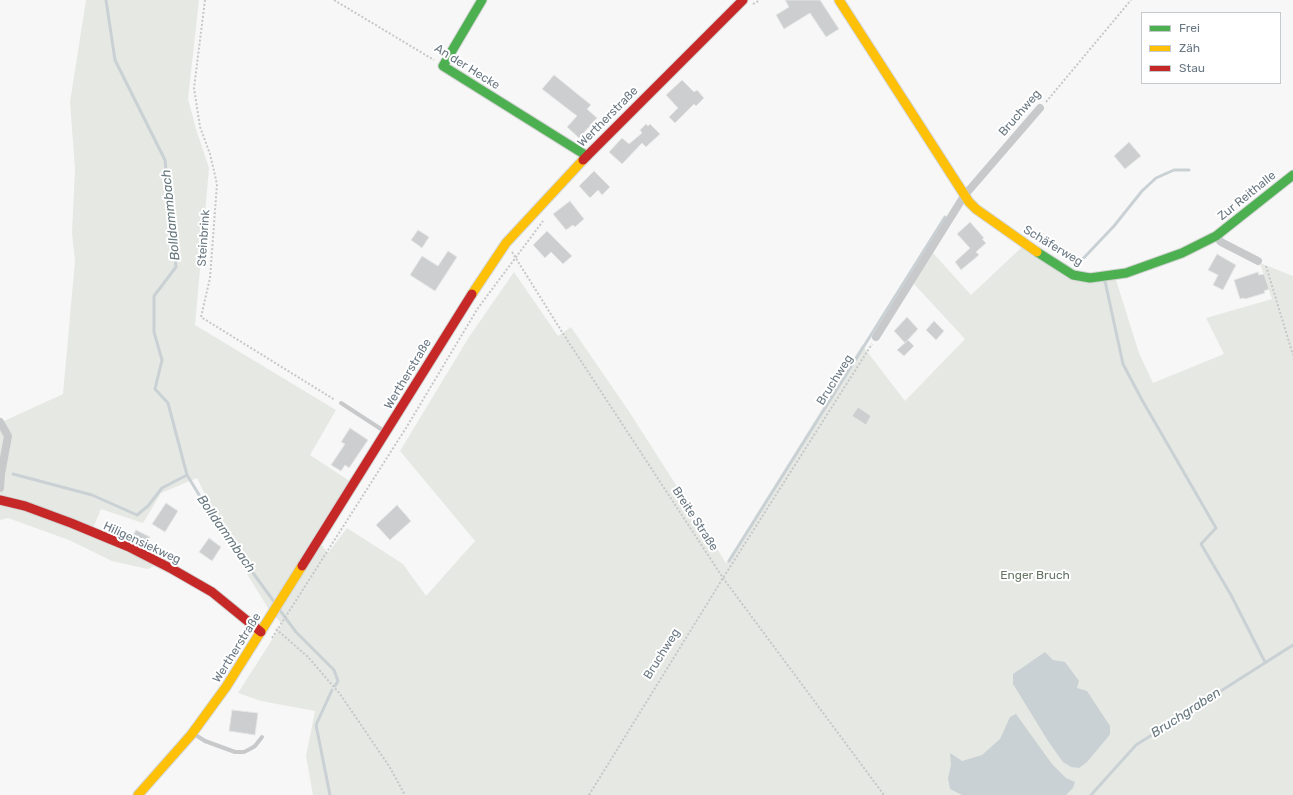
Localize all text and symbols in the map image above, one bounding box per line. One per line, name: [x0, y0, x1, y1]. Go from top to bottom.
legend: [1141, 12, 1281, 84]
text: Frei: [1179, 21, 1200, 35]
street label: An der Hecke: [432, 41, 502, 93]
text: Zäh: [1179, 41, 1200, 55]
text: Stau: [1179, 61, 1205, 75]
street label: Wertherstraße: [575, 84, 641, 150]
street label: Bruchweg: [996, 87, 1044, 139]
street label: Zur Reithalle: [1215, 168, 1279, 224]
water label: Bolldammbach: [158, 169, 184, 261]
street label: Steinbrink: [195, 209, 213, 267]
street label: Schäferweg: [1021, 223, 1085, 269]
street label: Wertherstraße: [381, 336, 435, 412]
street label: Bruchweg: [814, 352, 856, 408]
street label: Breite Straße: [669, 484, 721, 554]
water label: Bolldammbach: [193, 492, 259, 576]
street label: Hiligensiekweg: [101, 519, 183, 567]
park label: Enger Bruch: [1000, 569, 1070, 583]
street label: Wertherstraße: [210, 610, 264, 686]
street label: Bruchweg: [641, 626, 683, 682]
water label: Bruchgraben: [1148, 685, 1224, 741]

